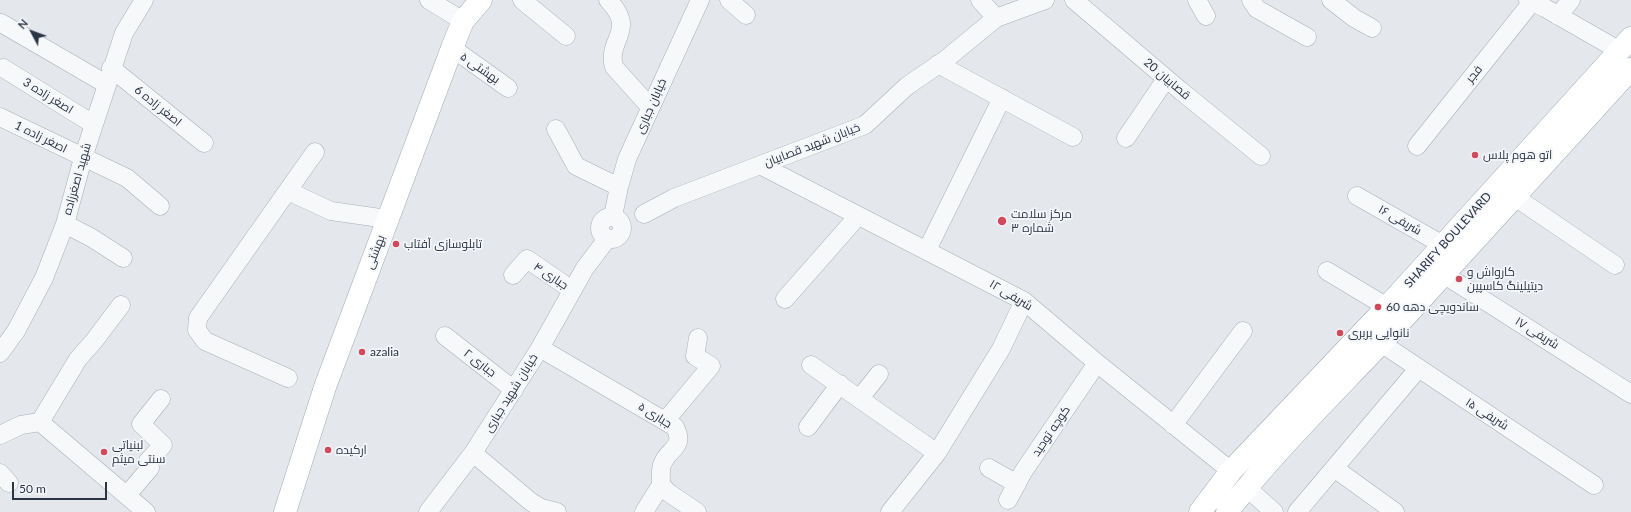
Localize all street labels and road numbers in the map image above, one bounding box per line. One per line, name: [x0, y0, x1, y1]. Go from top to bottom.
street label: بهشتی ۵: [457, 49, 503, 87]
street label: قصابیان 20: [1141, 55, 1193, 103]
street label: فجر: [1463, 62, 1485, 86]
street label: اصغر زاده 3: [20, 75, 76, 117]
street label: خیابان جباری: [632, 76, 670, 136]
street label: اصغر زاده 6: [131, 83, 185, 129]
street label: اصغر زاده 1: [12, 118, 70, 156]
street label: خیابان شهید قصابیان: [762, 120, 862, 170]
street label: شهید اصغرزاده: [60, 141, 94, 217]
street label: SHARIFY BOULEVARD: [1401, 189, 1495, 291]
street label: شریفی ۱۶: [1376, 202, 1424, 238]
street label: بهشتی: [362, 233, 388, 271]
street label: جباری ۴: [531, 259, 571, 293]
street label: شریفی ۱۲: [987, 276, 1035, 314]
street label: شریفی ۱۷: [1512, 314, 1562, 352]
street label: جباری ۲: [461, 346, 499, 380]
street label: خیابان شهید جباری: [481, 351, 541, 435]
street label: شریفی ۱۵: [1463, 395, 1511, 433]
street label: جباری ۵: [635, 399, 675, 431]
street label: کوچه توحید: [1029, 403, 1073, 459]

